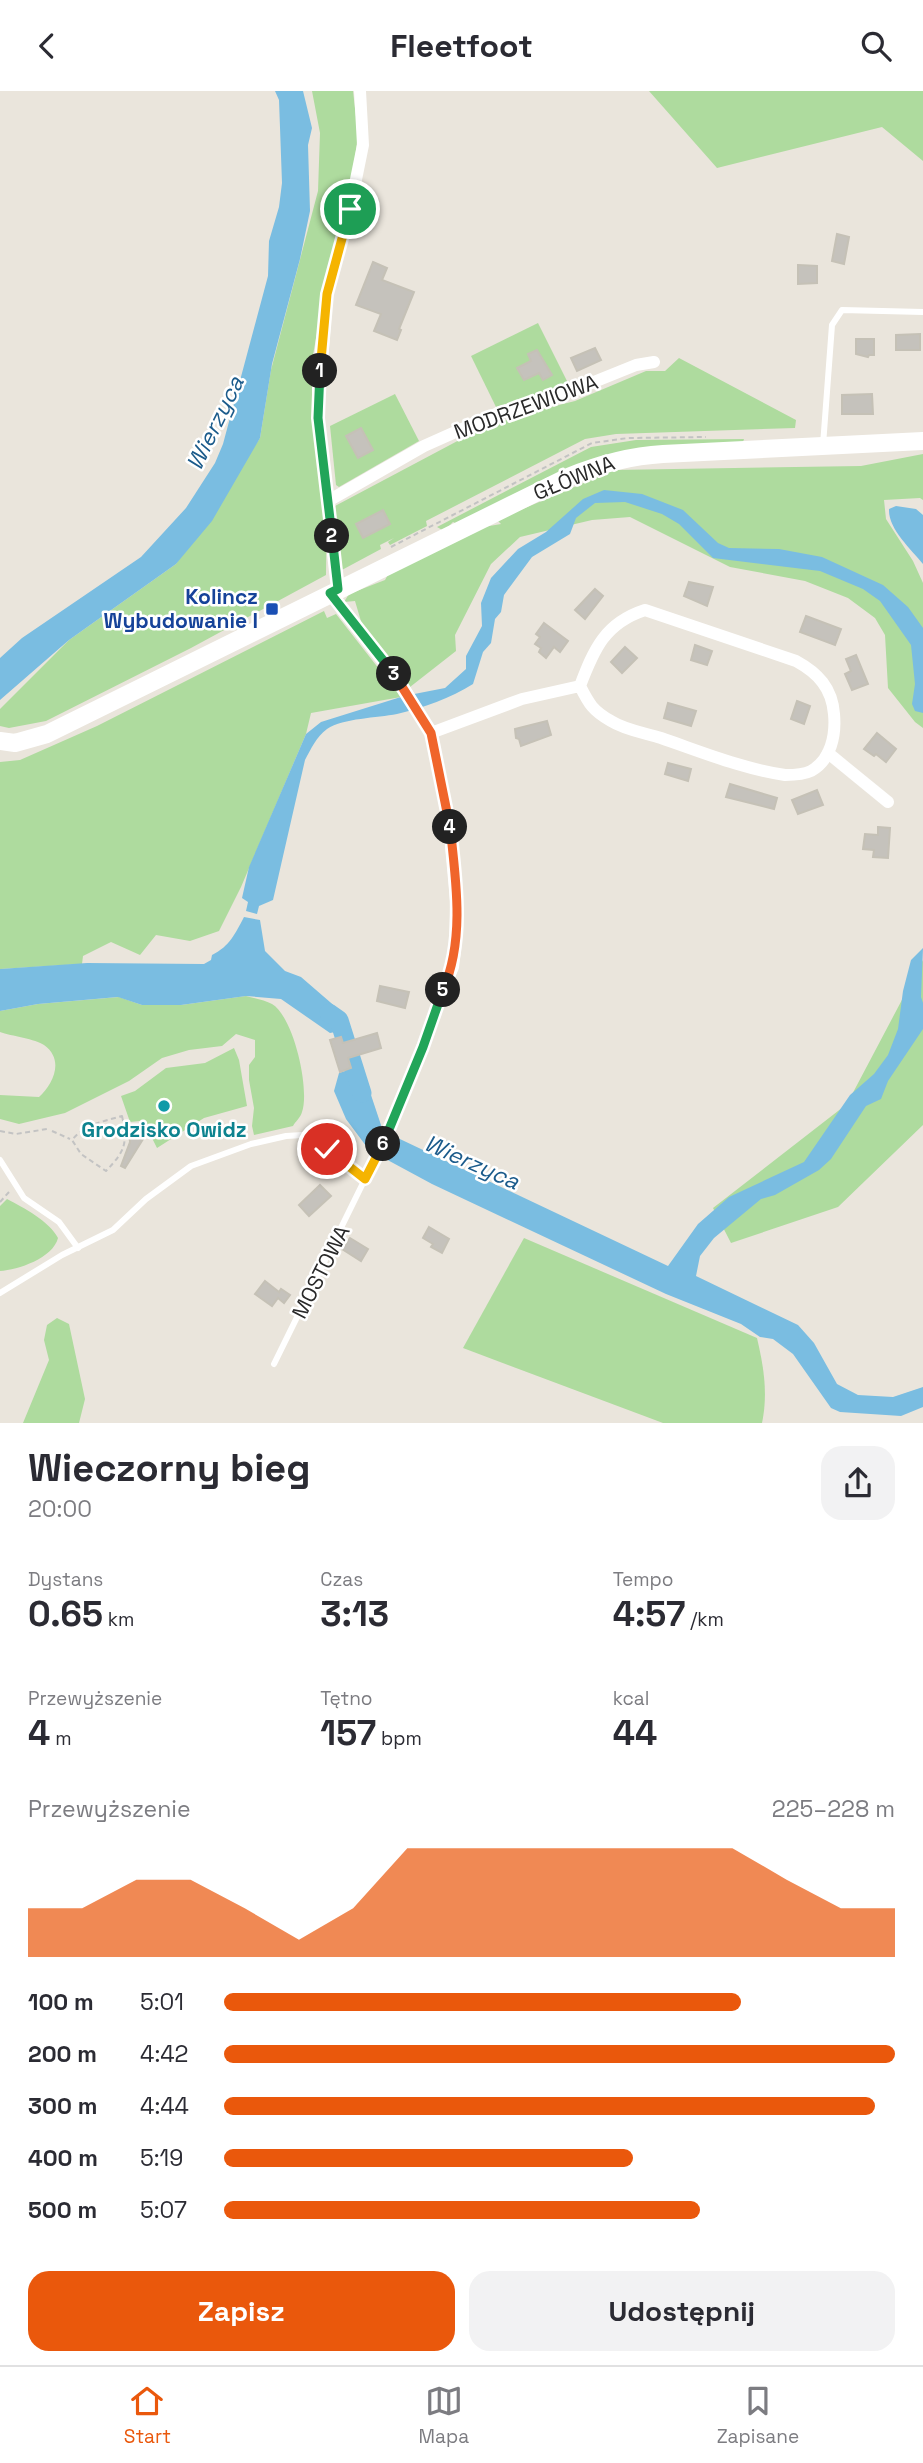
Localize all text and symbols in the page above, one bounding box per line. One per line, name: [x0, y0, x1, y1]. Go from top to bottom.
text: Fleetfoot: [390, 26, 533, 66]
icon: back: [28, 27, 66, 65]
icon: search: [857, 27, 895, 65]
pin: [320, 179, 380, 239]
icon: arrive: [331, 190, 369, 228]
pin: 1: [302, 353, 338, 389]
text: 1: [315, 358, 324, 383]
street label: MODRZEWIOWA: [450, 368, 602, 445]
water label: Wierzyca: [179, 370, 251, 475]
street label: GŁÓWNA: [529, 449, 619, 506]
pin: 2: [314, 519, 350, 553]
text: 2: [326, 523, 337, 548]
place label: Kolincz Wybudowanie I: [104, 583, 258, 634]
marker: Kolincz Wybudowanie I: [264, 601, 280, 617]
pin: 3: [376, 657, 412, 691]
text: 3: [388, 661, 399, 686]
pin: 4: [433, 809, 468, 845]
text: 4: [443, 814, 456, 839]
pin: 5: [426, 972, 460, 1007]
text: 5: [437, 977, 448, 1002]
marker: Grodzisko Owidz: [156, 1098, 172, 1114]
place label: Grodzisko Owidz: [81, 1116, 247, 1143]
pin: [297, 1119, 357, 1179]
pin: 6: [366, 1127, 400, 1161]
water label: Wierzyca: [420, 1128, 525, 1197]
icon: check: [308, 1130, 346, 1168]
text: 6: [377, 1131, 388, 1156]
street label: MOSTOWA: [286, 1221, 356, 1323]
text: Wieczorny bieg: [28, 1444, 311, 1492]
button: share: [821, 1446, 895, 1520]
text: 20:00: [28, 1494, 92, 1524]
text: Dystans: [28, 1567, 103, 1592]
text: Czas: [320, 1567, 363, 1592]
text: Tempo: [613, 1567, 674, 1592]
text: 0.65: [28, 1592, 103, 1636]
text: 3:13: [320, 1592, 389, 1636]
text: 4:57: [613, 1592, 685, 1636]
text: km: [103, 1607, 134, 1632]
text: /km: [685, 1607, 724, 1632]
text: Przewyższenie: [28, 1686, 162, 1711]
text: Tętno: [320, 1686, 373, 1711]
text: kcal: [613, 1686, 649, 1711]
text: 4: [28, 1711, 50, 1755]
text: 157: [320, 1711, 376, 1755]
text: 44: [613, 1711, 657, 1755]
text: m: [50, 1726, 72, 1751]
text: bpm: [376, 1726, 422, 1751]
text: Przewyższenie: [28, 1794, 191, 1824]
text: 225–228 m: [772, 1794, 895, 1824]
text: 100 m: [28, 1987, 94, 2017]
text: 5:01: [140, 1987, 184, 2017]
text: 200 m: [28, 2039, 97, 2069]
text: 4:42: [140, 2039, 188, 2069]
text: 300 m: [28, 2091, 97, 2121]
text: 4:44: [140, 2091, 189, 2121]
text: 400 m: [28, 2143, 98, 2173]
text: 5:19: [140, 2143, 183, 2173]
text: 500 m: [28, 2195, 97, 2225]
text: 5:07: [140, 2195, 187, 2225]
button: Zapisz: [28, 2271, 455, 2351]
button: Udostępnij: [469, 2271, 895, 2351]
tab: Start: [124, 2382, 171, 2449]
tab: Mapa: [419, 2382, 469, 2449]
tab: Zapisane: [717, 2382, 799, 2449]

